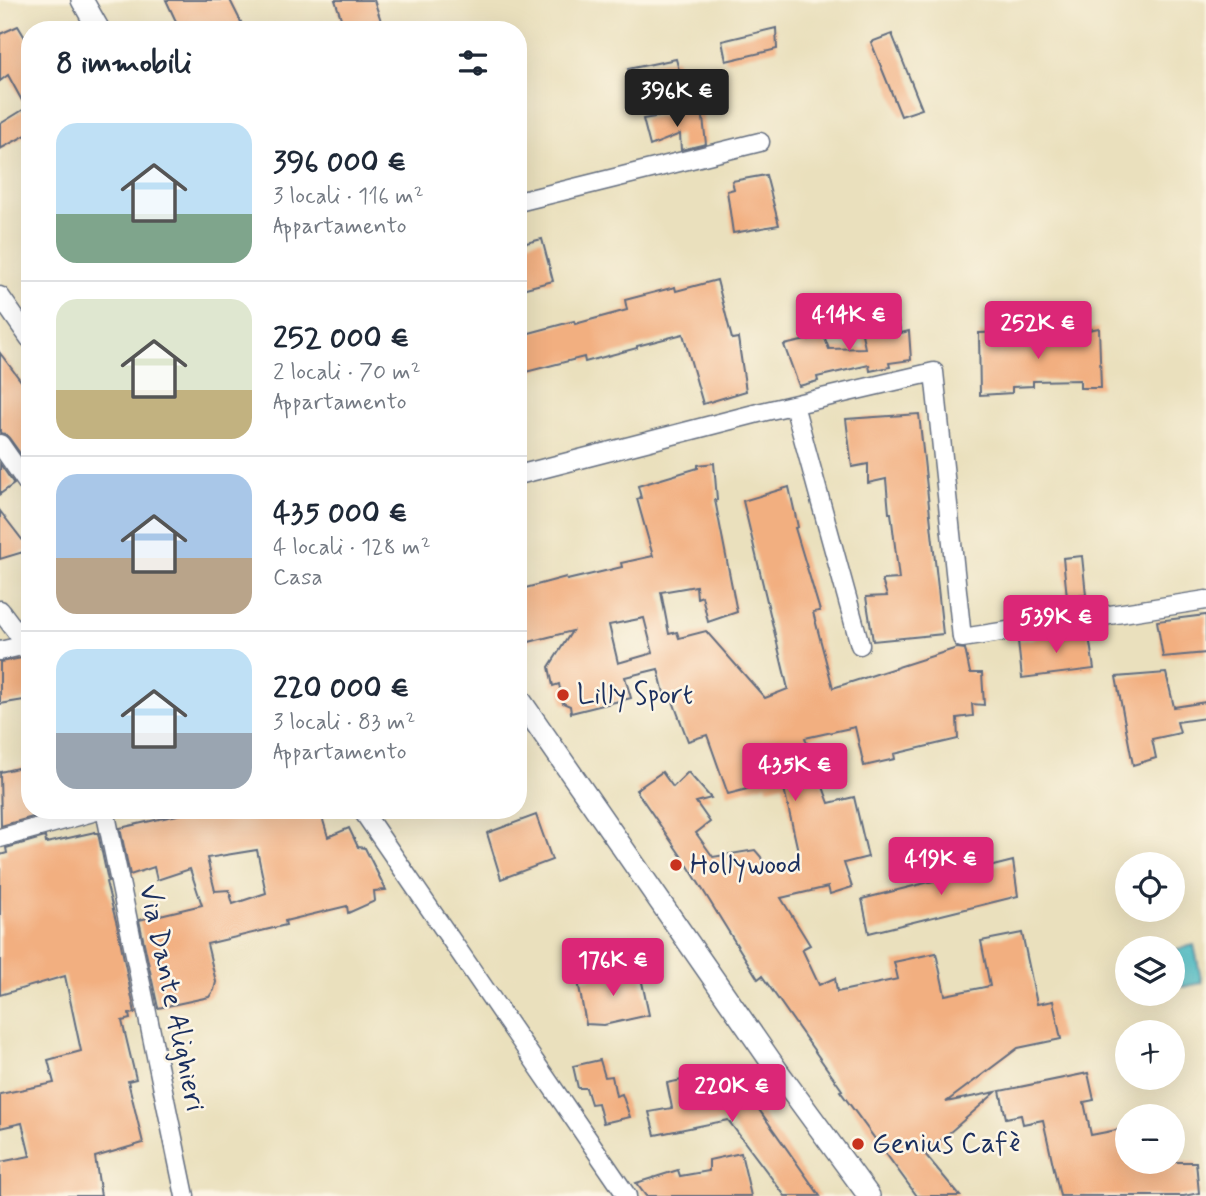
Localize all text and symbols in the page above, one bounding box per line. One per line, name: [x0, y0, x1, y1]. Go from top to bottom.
text: 8 immobili: [56, 44, 192, 83]
icon: filters: [454, 44, 492, 82]
pin: 396K €: [620, 69, 734, 129]
text: 396K €: [641, 77, 713, 107]
text: 396 000 €: [273, 143, 406, 182]
icon: home: [112, 151, 196, 235]
text: 3 locali · 116 m²: [273, 182, 424, 212]
text: Appartamento: [273, 212, 407, 242]
pin: 414K €: [792, 294, 906, 353]
text: 414K €: [812, 301, 886, 331]
pin: 252K €: [981, 302, 1095, 361]
text: 252K €: [1001, 309, 1075, 339]
text: 252 000 €: [273, 319, 409, 358]
icon: home: [112, 327, 196, 411]
text: 2 locali · 70 m²: [273, 358, 421, 388]
text: Appartamento: [273, 388, 407, 418]
text: 435 000 €: [273, 494, 408, 533]
icon: home: [112, 502, 196, 586]
text: 4 locali · 128 m²: [273, 533, 431, 563]
text: Casa: [273, 563, 323, 593]
pin: 539K €: [999, 596, 1113, 655]
text: 539K €: [1019, 603, 1093, 633]
text: 220 000 €: [273, 669, 409, 708]
icon: home: [112, 677, 196, 761]
place label: Lilly Sport: [577, 677, 693, 714]
marker: Lilly Sport: [555, 687, 571, 703]
text: 3 locali · 83 m²: [273, 708, 416, 738]
text: Appartamento: [273, 738, 407, 768]
pin: 435K €: [738, 744, 852, 803]
text: 435K €: [758, 751, 832, 781]
pin: 419K €: [884, 838, 998, 897]
text: 419K €: [905, 845, 977, 875]
place label: Hollywood: [690, 847, 801, 884]
map controls: [1115, 852, 1185, 1174]
button: locate: [1115, 852, 1185, 922]
marker: Hollywood: [668, 857, 684, 873]
street label: Via Dante Alighieri: [129, 881, 213, 1115]
button: layers: [1115, 936, 1185, 1006]
pin: 176K €: [556, 939, 670, 998]
text: 176K €: [578, 946, 648, 976]
button: +: [1115, 1020, 1185, 1090]
pin: 220K €: [675, 1064, 789, 1124]
text: 220K €: [695, 1072, 769, 1102]
button: −: [1115, 1104, 1185, 1174]
place label: Genius Cafè: [872, 1126, 1020, 1163]
marker: Genius Cafè: [850, 1136, 866, 1152]

